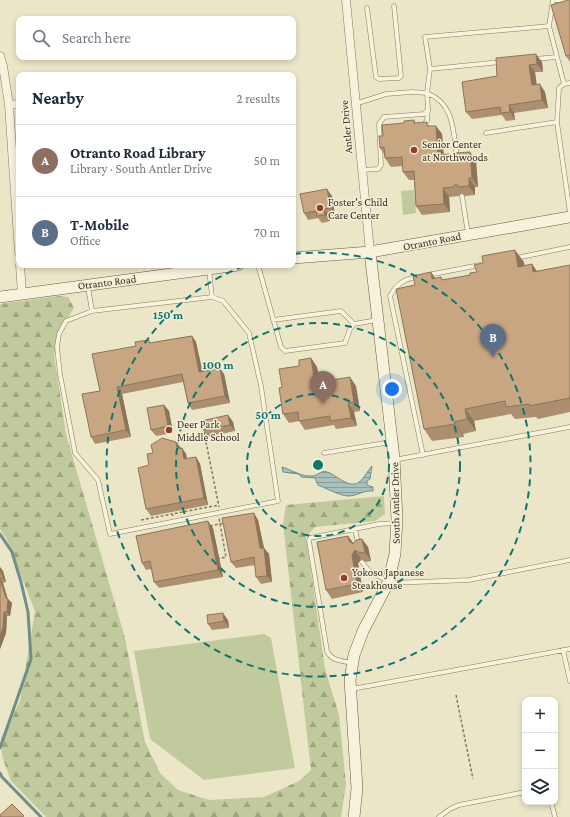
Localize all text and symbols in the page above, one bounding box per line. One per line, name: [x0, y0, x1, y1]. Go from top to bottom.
search box: [16, 16, 296, 60]
icon: search: [30, 27, 52, 49]
text: Search here: [62, 30, 131, 46]
text: Nearby: [32, 89, 84, 108]
text: 2 results: [237, 91, 280, 106]
street label: Antler Drive: [338, 100, 354, 154]
place label: Senior Center at Northwoods: [422, 138, 488, 163]
text: Otranto Road Library: [70, 145, 205, 161]
marker: Senior Center at Northwoods: [409, 145, 419, 155]
text: A: [41, 153, 49, 168]
text: 50 m: [254, 153, 280, 168]
text: Library · South Antler Drive: [70, 161, 212, 176]
place label: Foster's Child Care Center: [328, 196, 388, 221]
marker: Foster's Child Care Center: [315, 203, 325, 213]
text: T-Mobile: [70, 217, 129, 233]
text: B: [41, 225, 49, 240]
text: 70 m: [254, 225, 280, 240]
street label: Otranto Road: [402, 229, 462, 253]
text: Office: [70, 233, 101, 248]
street label: Otranto Road: [77, 272, 137, 292]
text: 150 m: [153, 308, 184, 322]
pin: B: [480, 324, 506, 357]
text: 100 m: [202, 358, 235, 372]
pin: A: [310, 371, 336, 404]
your location: [382, 379, 402, 399]
text: 50 m: [255, 408, 282, 422]
place label: Deer Park Middle School: [177, 418, 240, 443]
marker: Deer Park Middle School: [164, 425, 174, 435]
centre of rings: [311, 458, 325, 472]
street label: South Antler Drive: [388, 462, 402, 544]
place label: Yokoso Japanese Steakhouse: [352, 566, 424, 591]
marker: Yokoso Japanese Steakhouse: [339, 573, 349, 583]
map controls: [522, 697, 558, 805]
button: +: [522, 697, 558, 733]
button: −: [522, 733, 558, 769]
button: layers: [522, 769, 558, 805]

